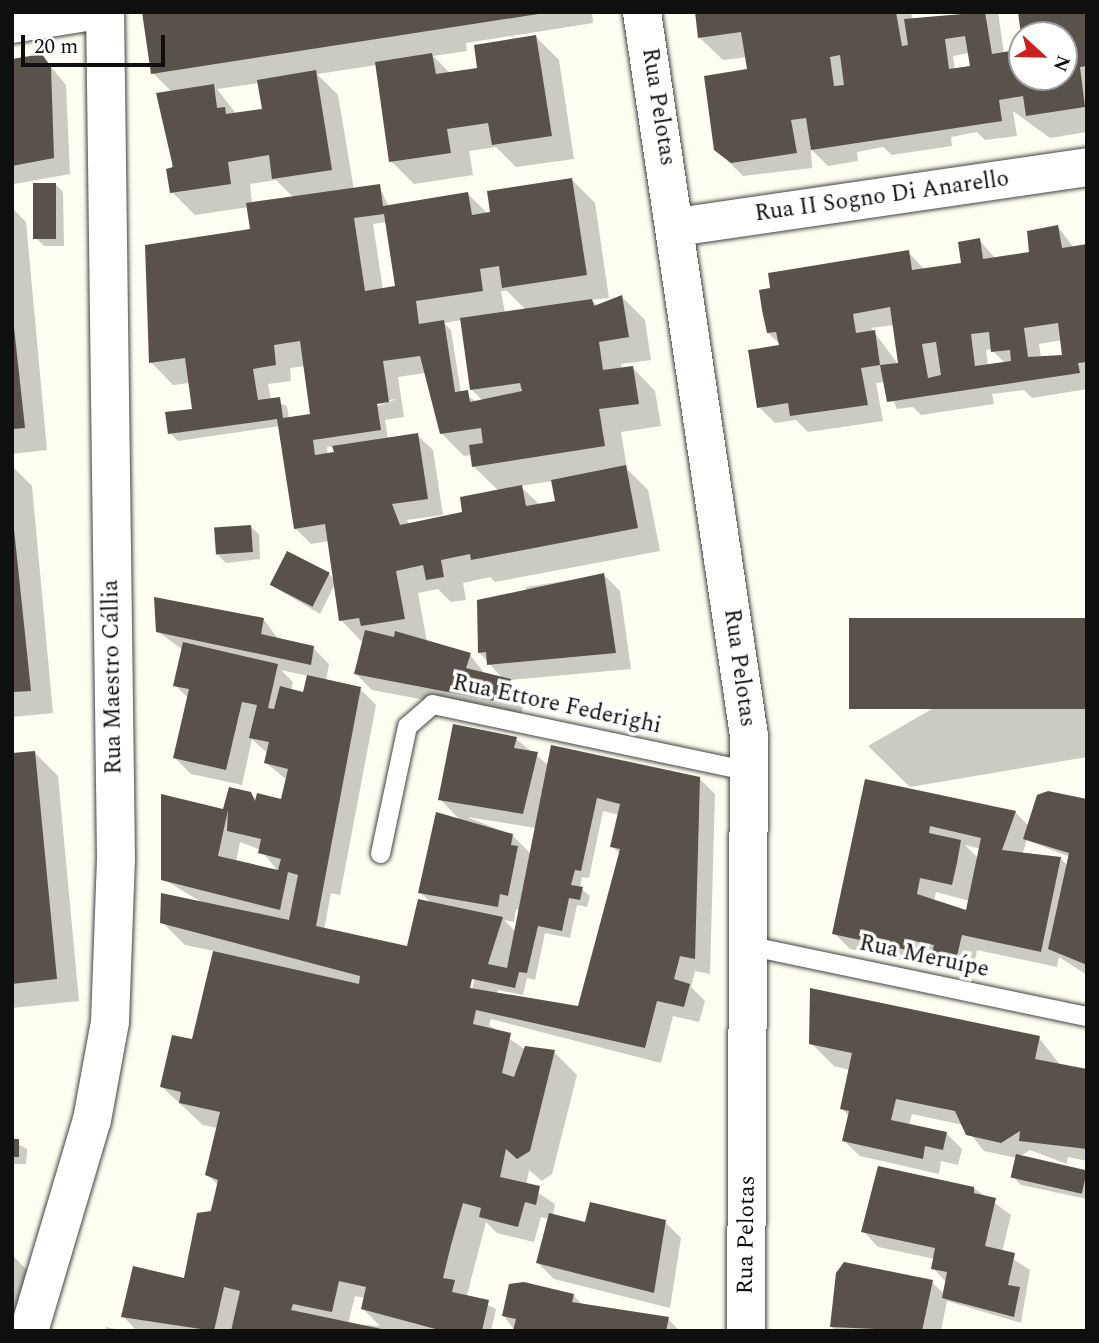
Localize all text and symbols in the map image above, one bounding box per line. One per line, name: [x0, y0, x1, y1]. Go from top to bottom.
scale bar: [24, 21, 168, 65]
north arrow: [1008, 21, 1078, 91]
text: 20 m: [34, 31, 78, 63]
street label: Rua Pelotas: [635, 46, 681, 168]
text: N: [1045, 51, 1077, 76]
street label: Rua II Sogno Di Anarello: [753, 165, 1011, 229]
street label: Rua Maestro Cállia: [98, 579, 128, 775]
street label: Rua Pelotas: [717, 607, 761, 729]
street label: Rua Ettore Federighi: [450, 669, 664, 741]
street label: Rua Meruípe: [857, 930, 991, 984]
street label: Rua Pelotas: [732, 1175, 762, 1295]

